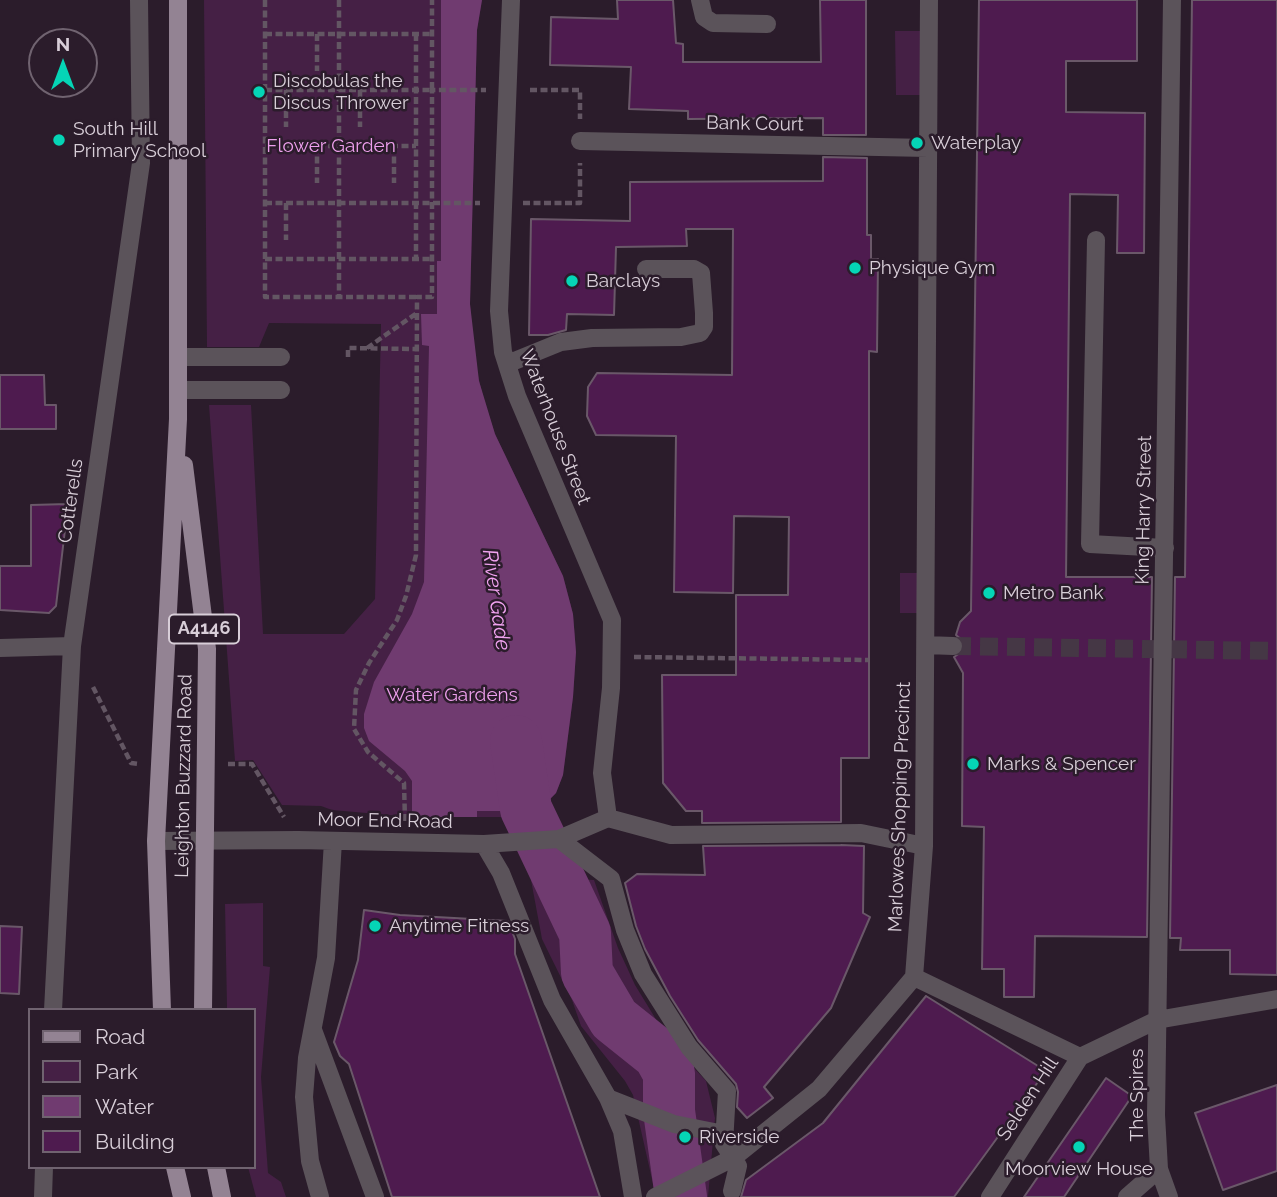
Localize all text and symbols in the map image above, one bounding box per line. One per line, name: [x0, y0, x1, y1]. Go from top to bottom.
north arrow: [28, 28, 98, 98]
text: N: [56, 33, 70, 55]
place label: Discobulas the Discus Thrower: [273, 70, 409, 114]
marker: Discobulas the Discus Thrower: [251, 84, 267, 100]
street label: Bank Court: [706, 112, 804, 136]
place label: South Hill Primary School: [73, 118, 206, 162]
marker: South Hill Primary School: [51, 132, 67, 148]
place label: Waterplay: [931, 132, 1021, 154]
park label: Flower Garden: [266, 135, 396, 157]
marker: Waterplay: [909, 135, 925, 151]
place label: Physique Gym: [869, 257, 995, 279]
marker: Physique Gym: [847, 260, 863, 276]
place label: Barclays: [586, 270, 660, 292]
marker: Barclays: [564, 273, 580, 289]
street label: Waterhouse Street: [515, 346, 595, 508]
street label: King Harry Street: [1131, 435, 1157, 585]
street label: Cotterells: [54, 457, 88, 545]
water label: River Gade: [476, 548, 516, 652]
place label: Metro Bank: [1003, 582, 1104, 604]
marker: Metro Bank: [981, 585, 997, 601]
road number: A4146: [169, 614, 239, 644]
street label: Leighton Buzzard Road: [171, 674, 197, 878]
street label: Marlowes Shopping Precinct: [884, 681, 916, 933]
park label: Water Gardens: [386, 684, 518, 706]
place label: Marks & Spencer: [987, 753, 1136, 775]
marker: Marks & Spencer: [965, 756, 981, 772]
street label: Moor End Road: [317, 808, 453, 834]
place label: Anytime Fitness: [389, 915, 529, 937]
marker: Anytime Fitness: [367, 918, 383, 934]
legend: [28, 1008, 256, 1169]
text: Road: [95, 1024, 145, 1049]
street label: The Spires: [1126, 1049, 1148, 1141]
street label: Selden Hill: [993, 1053, 1063, 1145]
text: Park: [95, 1059, 138, 1084]
text: Water: [95, 1094, 154, 1119]
place label: Riverside: [699, 1126, 779, 1148]
text: Building: [95, 1129, 175, 1154]
marker: Riverside: [677, 1129, 693, 1145]
marker: Moorview House: [1071, 1139, 1087, 1155]
place label: Moorview House: [1005, 1158, 1153, 1180]

